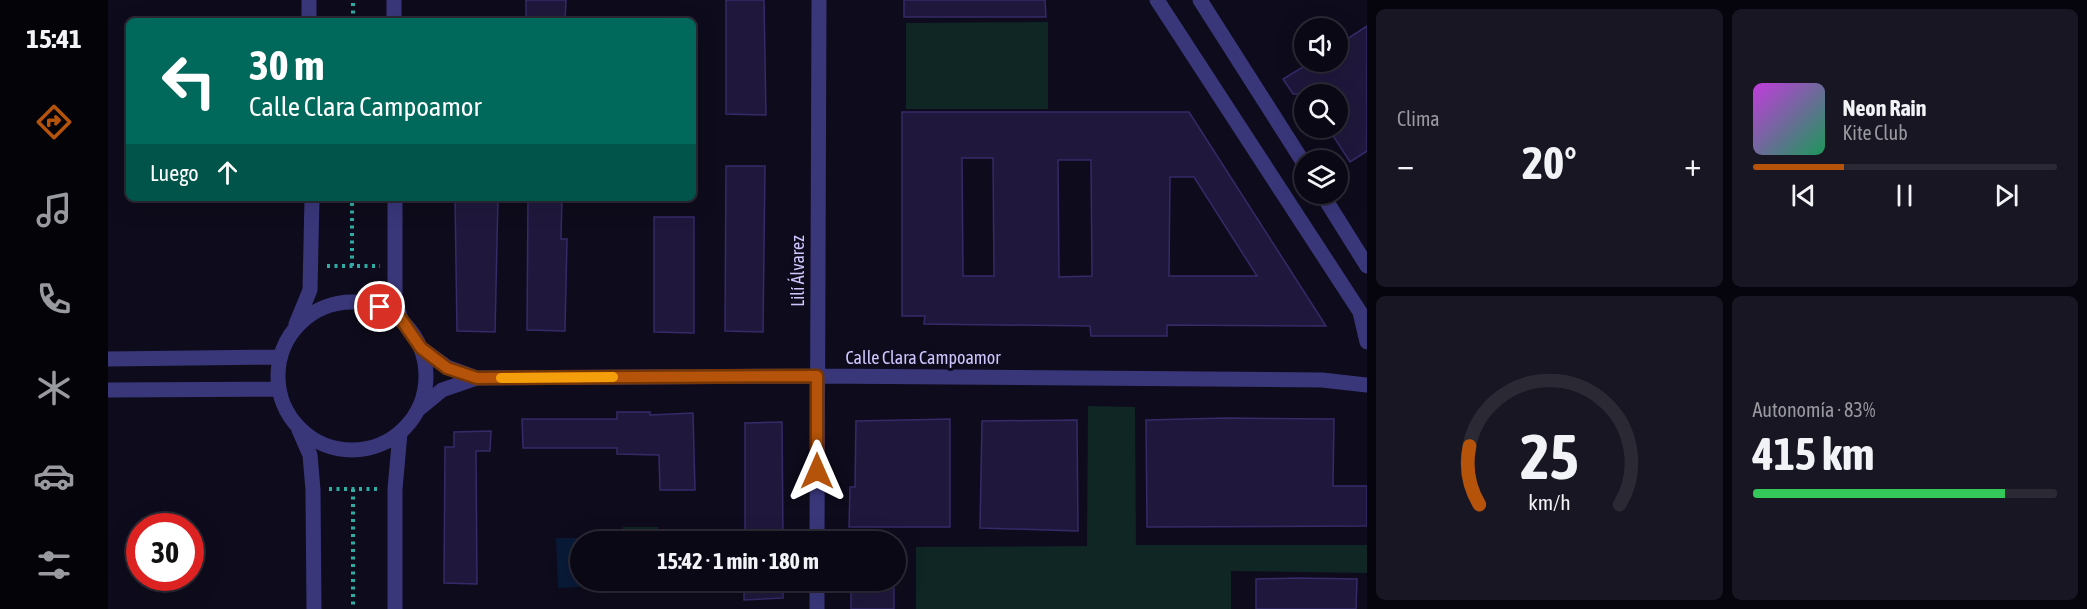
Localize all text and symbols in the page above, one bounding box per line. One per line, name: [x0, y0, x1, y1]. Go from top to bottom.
map controls: [1294, 18, 1348, 204]
button: sound: [1294, 18, 1348, 72]
text: 15:41: [26, 23, 82, 54]
text: 30 m: [249, 41, 324, 89]
icon: left: [150, 42, 228, 120]
button: search: [1294, 84, 1348, 138]
text: Calle Clara Campoamor: [249, 91, 482, 122]
text: Neon Rain: [1843, 95, 1926, 121]
icon: directions: [33, 101, 75, 143]
text: Clima: [1397, 107, 1440, 130]
text: Kite Club: [1843, 121, 1908, 144]
text: 20°: [1522, 137, 1577, 189]
text: −: [1397, 145, 1414, 183]
text: +: [1684, 145, 1701, 183]
button: layers: [1294, 150, 1348, 204]
icon: ahead: [211, 156, 244, 189]
text: Luego: [150, 160, 199, 186]
icon: previous: [1787, 179, 1820, 212]
icon: pause: [1888, 179, 1921, 212]
icon: next: [1990, 179, 2023, 212]
icon: music: [33, 189, 75, 231]
street label: Lilí Álvarez: [787, 235, 808, 307]
icon: phone: [33, 278, 75, 320]
pin: [354, 281, 405, 332]
icon: arrive: [363, 290, 396, 323]
street label: Calle Clara Campoamor: [845, 347, 1001, 368]
icon: climate: [33, 367, 75, 409]
text: Autonomía · 83%: [1753, 398, 1875, 421]
text: 25: [1520, 421, 1579, 492]
text: 415 km: [1753, 428, 1874, 480]
position arrow: [785, 439, 849, 503]
icon: car: [33, 455, 75, 497]
text: km/h: [1528, 490, 1571, 515]
speed limit sign: 30: [126, 513, 204, 591]
icon: filters: [33, 544, 75, 586]
text: 15:42 · 1 min · 180 m: [657, 548, 819, 574]

